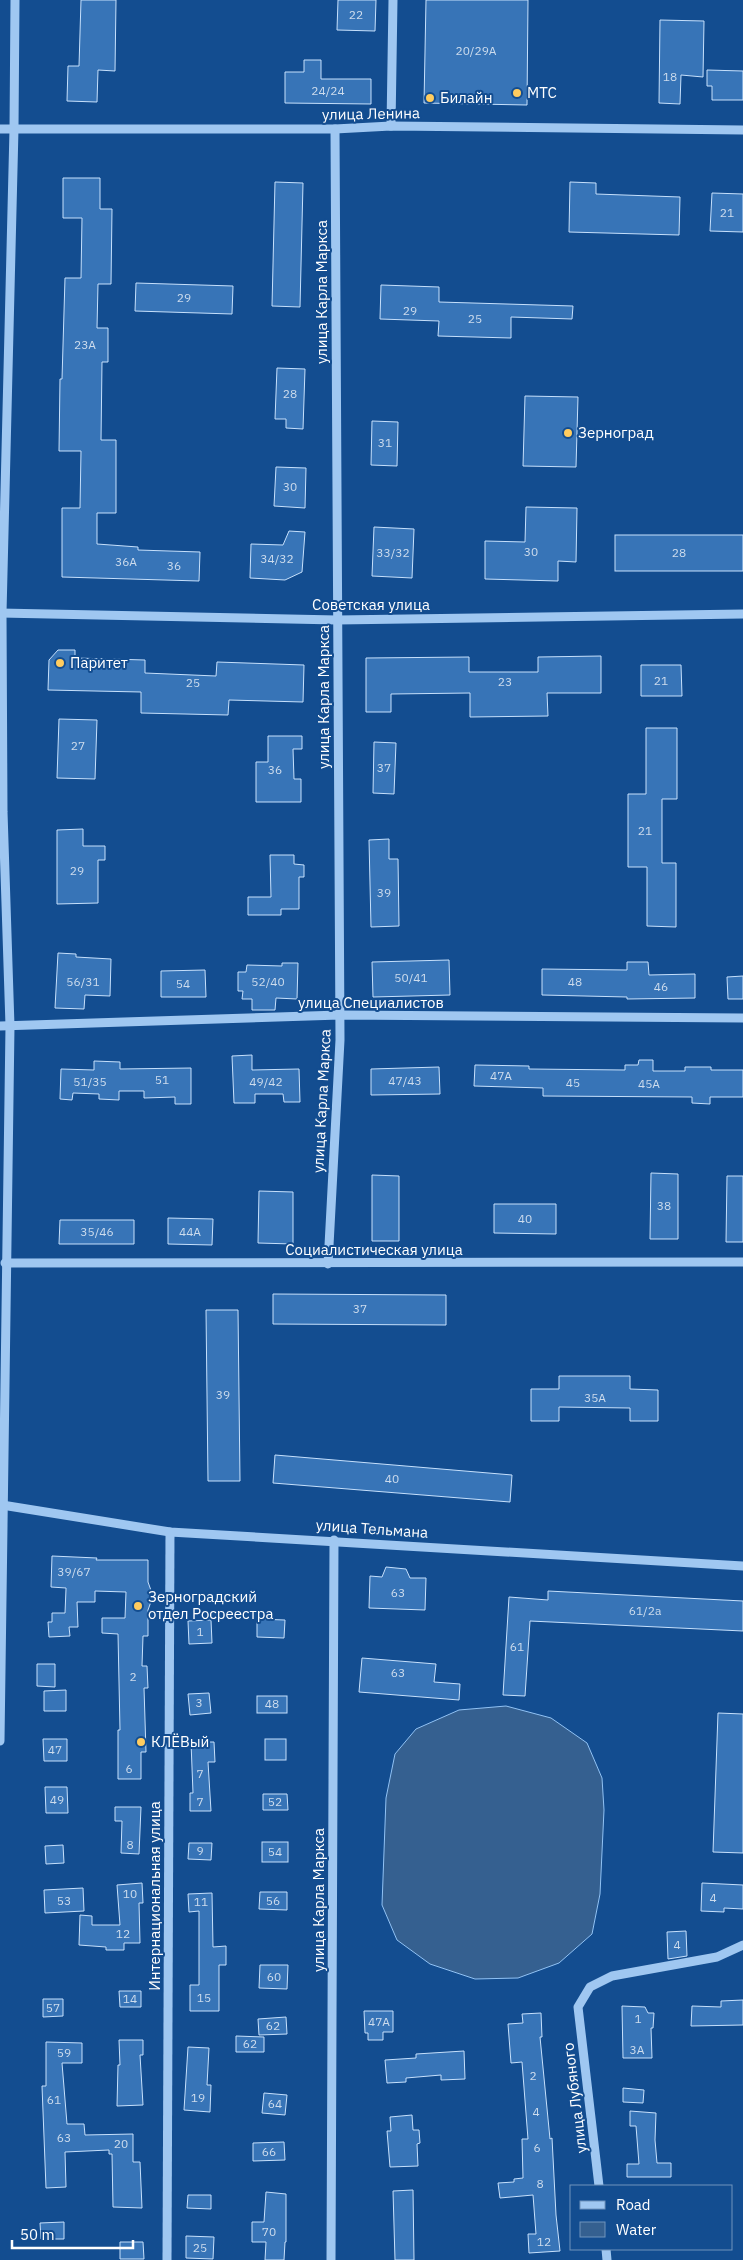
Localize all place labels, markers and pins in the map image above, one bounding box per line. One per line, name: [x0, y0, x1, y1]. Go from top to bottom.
place label: МТС: [527, 83, 557, 102]
marker: МТС: [511, 87, 523, 99]
place label: Билайн: [440, 88, 493, 107]
marker: Билайн: [424, 92, 436, 104]
place label: Зерноград: [578, 423, 654, 442]
marker: Зерноград: [562, 427, 574, 439]
place label: Паритет: [70, 653, 128, 672]
marker: Паритет: [54, 657, 66, 669]
place label: Зерноградский отдел Росреестра: [148, 1587, 273, 1623]
marker: Зерноградский отдел Росреестра: [132, 1600, 144, 1612]
place label: КЛЁВый: [151, 1732, 209, 1751]
marker: КЛЁВый: [135, 1736, 147, 1748]

